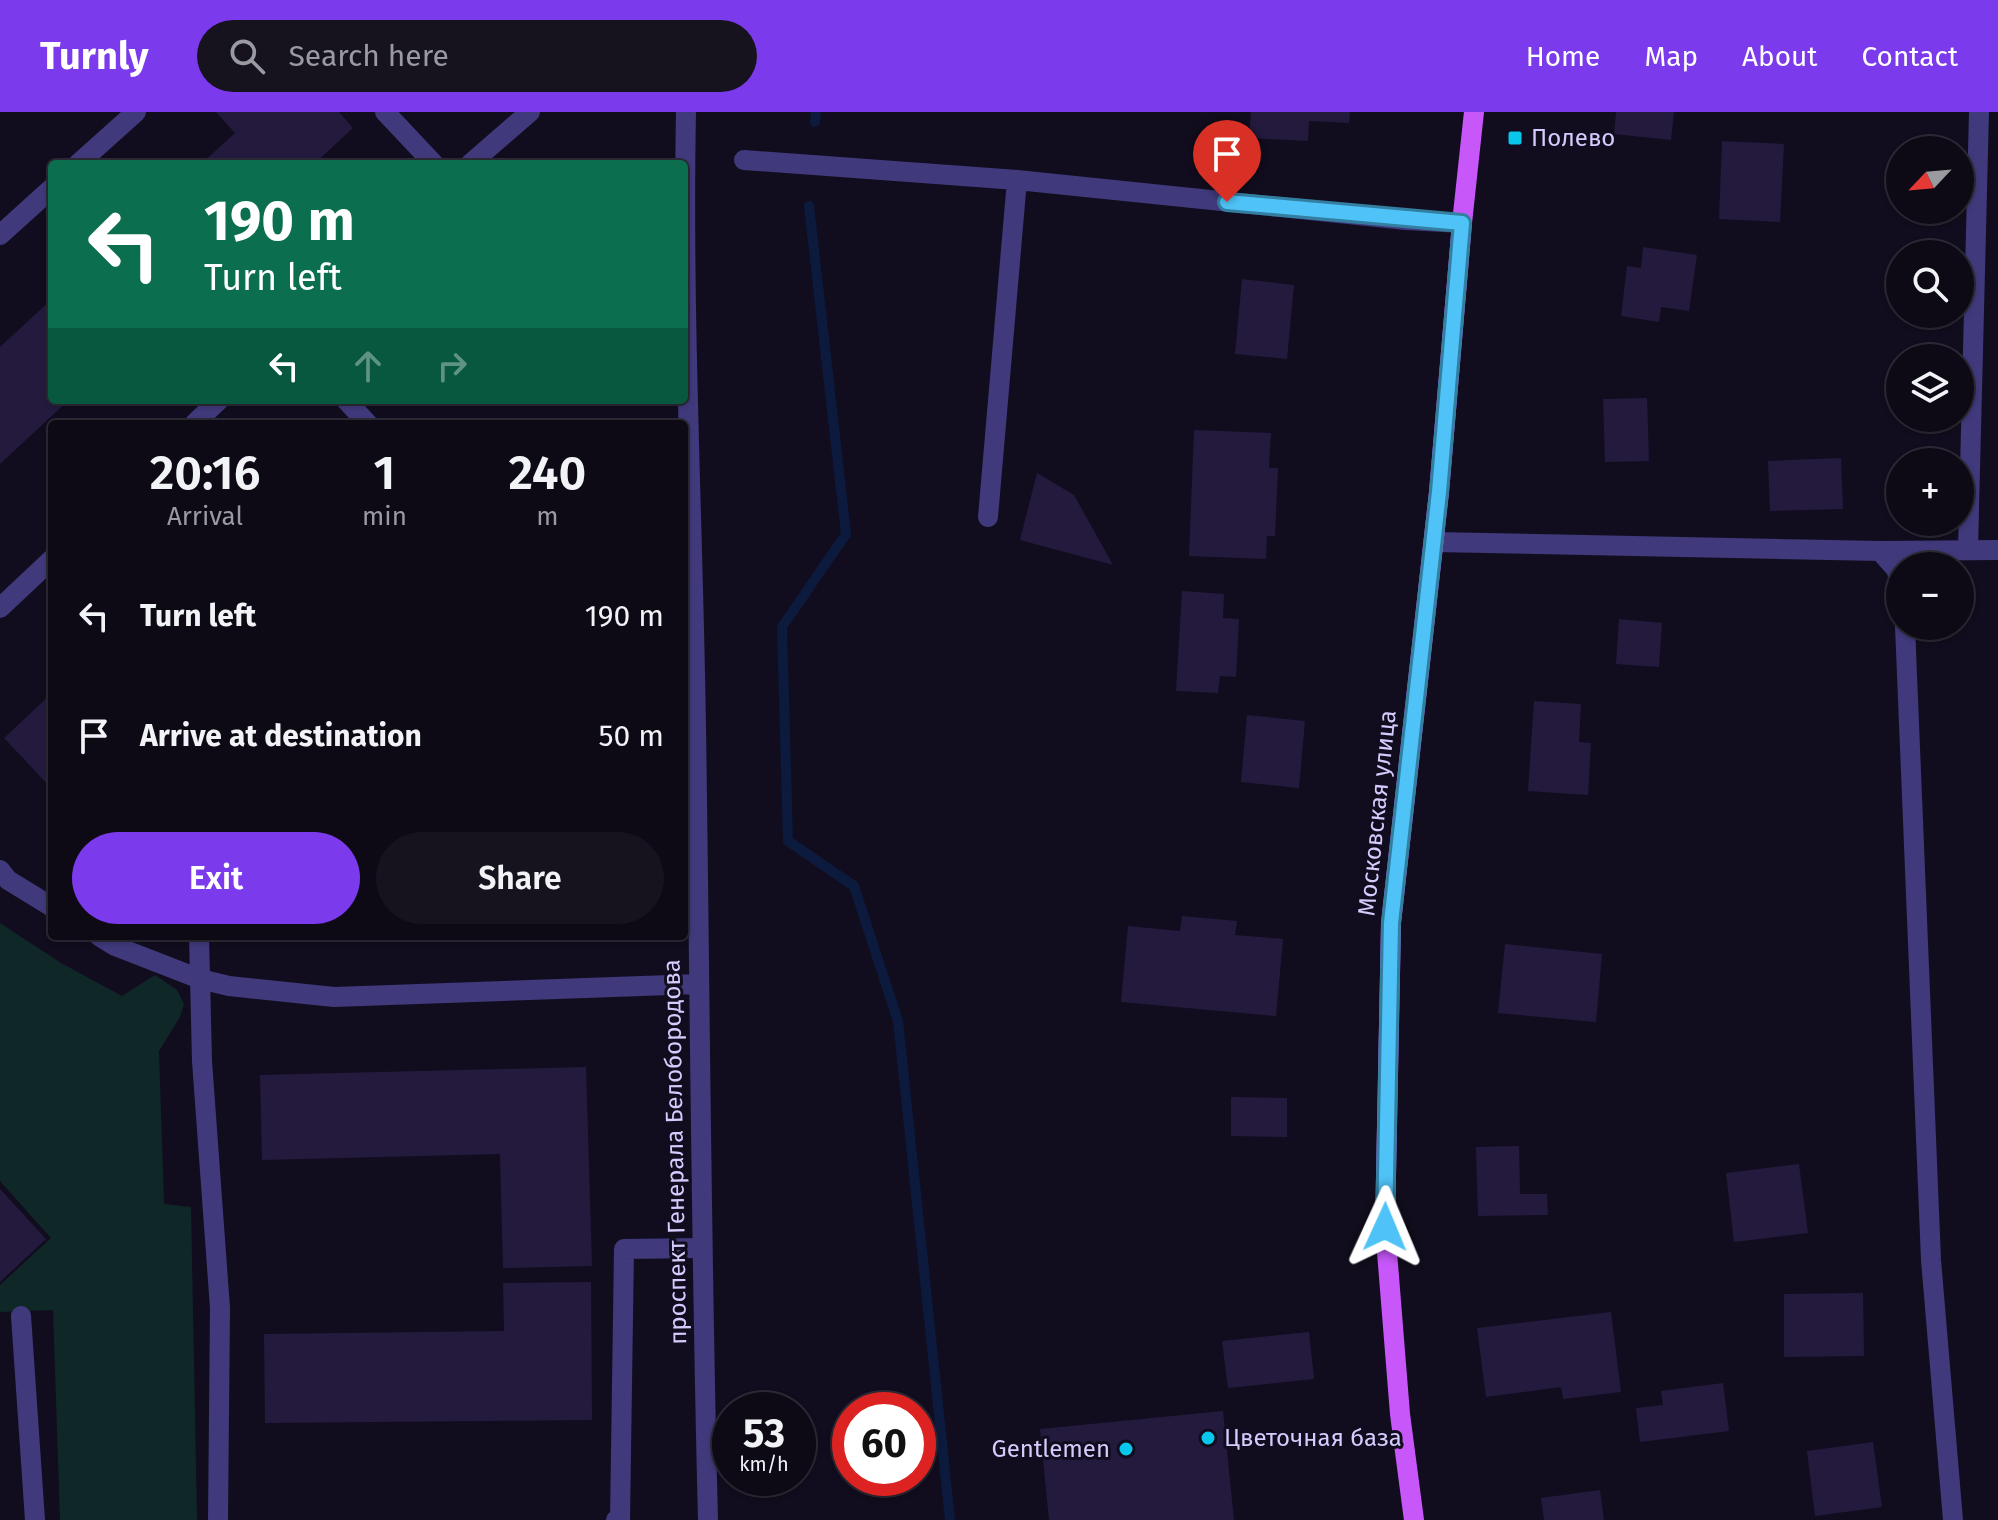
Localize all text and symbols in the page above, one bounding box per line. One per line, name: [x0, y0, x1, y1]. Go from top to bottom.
search box: [197, 20, 757, 92]
text: Turnly: [40, 33, 149, 79]
icon: search: [225, 34, 269, 78]
text: Search here: [289, 38, 449, 74]
text: Home: [1526, 40, 1600, 73]
text: Map: [1644, 40, 1698, 73]
text: About: [1742, 40, 1817, 73]
text: Contact: [1861, 40, 1958, 73]
pin: [1193, 120, 1261, 202]
place label: Полево: [1531, 124, 1615, 152]
marker: Полево: [1506, 129, 1524, 147]
icon: arrive: [1205, 132, 1249, 176]
north arrow: [1886, 136, 1974, 224]
map controls: [1886, 136, 1974, 640]
text: 190 m: [204, 188, 355, 255]
icon: left: [72, 192, 176, 296]
button: search: [1886, 240, 1974, 328]
text: Turn left: [204, 256, 342, 300]
icon: left: [262, 344, 306, 388]
icon: ahead: [346, 344, 390, 388]
icon: right: [430, 344, 474, 388]
button: layers: [1886, 344, 1974, 432]
text: 20:16: [150, 444, 260, 502]
text: 1: [374, 444, 395, 502]
text: 240: [509, 444, 586, 502]
button: +: [1886, 448, 1974, 536]
text: Arrival: [167, 501, 243, 532]
text: min: [362, 501, 407, 532]
text: m: [536, 501, 559, 532]
button: −: [1886, 552, 1974, 640]
icon: left: [72, 594, 116, 638]
text: Turn left: [140, 598, 256, 634]
text: 190 m: [585, 598, 664, 634]
street label: Московская улица: [1352, 709, 1402, 917]
icon: arrive: [72, 714, 116, 758]
text: Arrive at destination: [140, 718, 422, 754]
text: 50 m: [599, 718, 664, 754]
button: Exit: [72, 832, 360, 924]
button: Share: [376, 832, 664, 924]
street label: проспект Генерала Белобородова: [658, 959, 692, 1345]
position arrow: [1343, 1185, 1427, 1269]
speed limit sign: 60: [832, 1392, 936, 1496]
text: 53: [743, 1410, 785, 1458]
place label: Цветочная база: [1224, 1424, 1402, 1452]
marker: Цветочная база: [1199, 1429, 1217, 1447]
place label: Gentlemen: [992, 1435, 1110, 1463]
marker: Gentlemen: [1117, 1440, 1135, 1458]
text: km/h: [739, 1452, 789, 1476]

